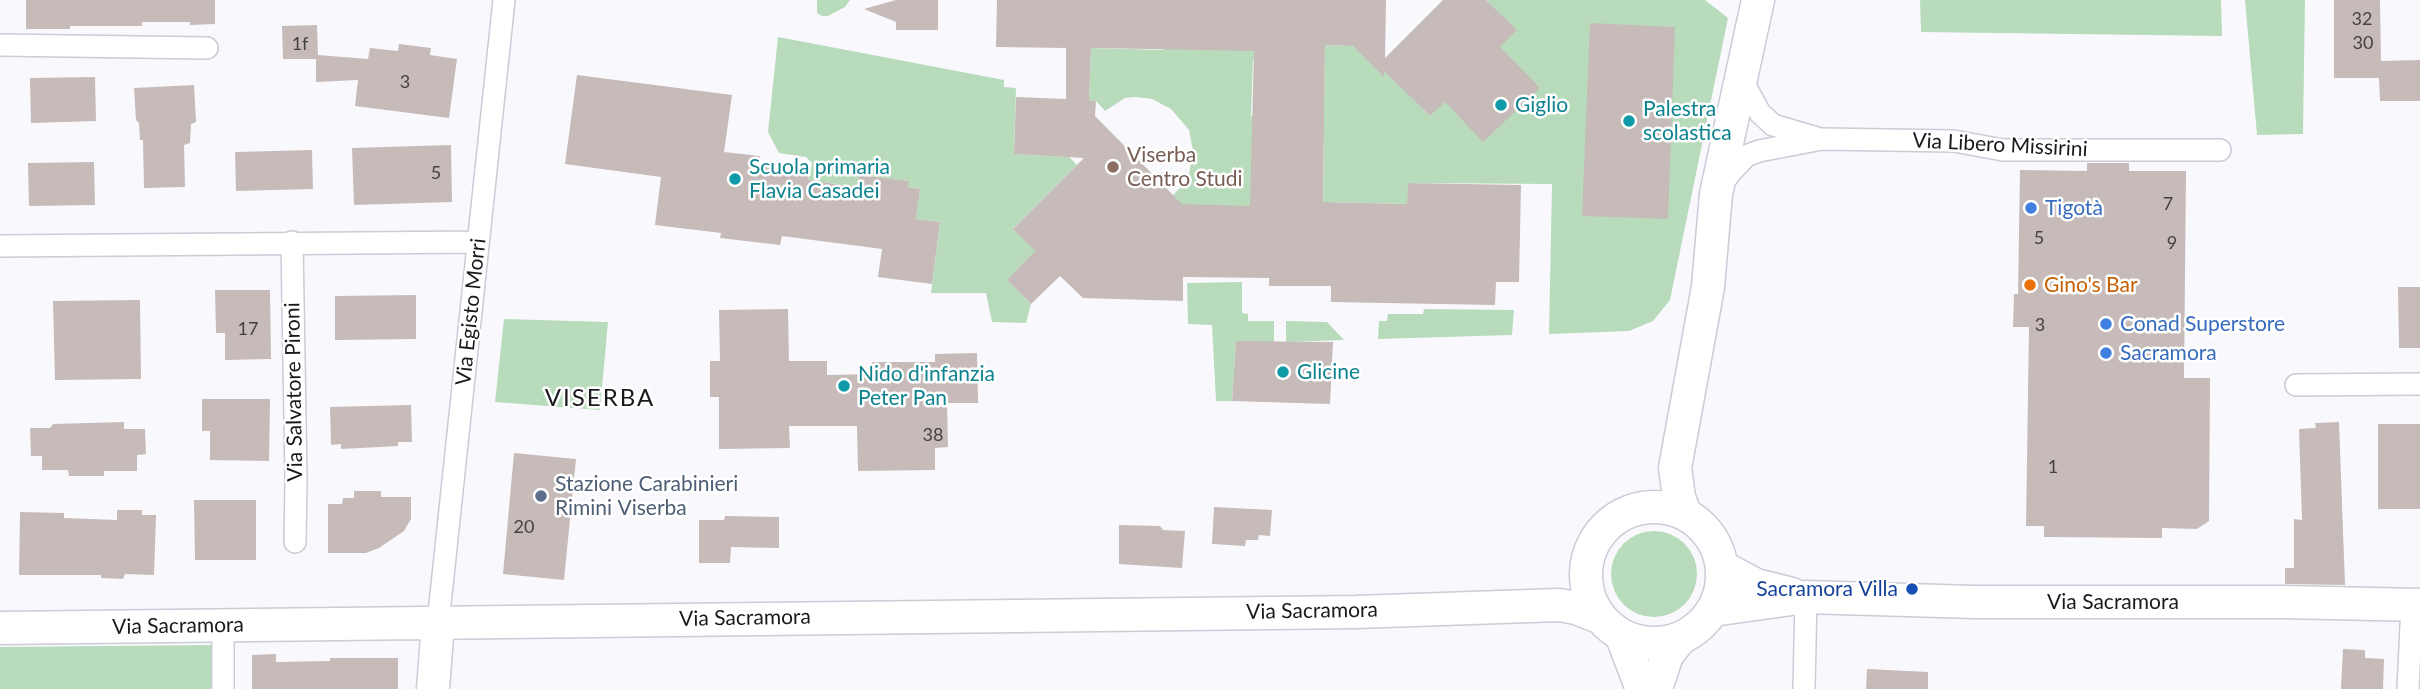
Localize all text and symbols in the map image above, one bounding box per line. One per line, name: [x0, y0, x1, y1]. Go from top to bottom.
house number: 32: [2352, 8, 2372, 30]
house number: 30: [2353, 32, 2373, 54]
house number: 1f: [292, 33, 308, 55]
house number: 3: [400, 71, 410, 93]
place label: Giglio: [1515, 92, 1568, 118]
place label: Palestra scolastica: [1643, 96, 1732, 146]
marker: Giglio: [1493, 97, 1509, 113]
marker: Palestra scolastica: [1621, 113, 1637, 129]
street label: Via Libero Missirini: [1912, 128, 2088, 162]
place label: Viserba Centro Studi: [1127, 142, 1242, 192]
place label: Scuola primaria Flavia Casadei: [749, 154, 890, 204]
marker: Viserba Centro Studi: [1105, 159, 1121, 175]
house number: 5: [431, 162, 441, 184]
marker: Scuola primaria Flavia Casadei: [727, 171, 743, 187]
house number: 7: [2163, 193, 2173, 215]
place label: Tigotà: [2045, 195, 2103, 221]
marker: Tigotà: [2023, 200, 2039, 216]
house number: 5: [2034, 227, 2044, 249]
house number: 9: [2167, 232, 2177, 254]
street label: Via Egisto Morri: [451, 237, 491, 387]
place label: Gino's Bar: [2044, 272, 2138, 298]
marker: Gino's Bar: [2022, 277, 2038, 293]
street label: Via Salvatore Pironi: [280, 302, 308, 482]
place label: Conad Superstore: [2120, 311, 2285, 337]
house number: 3: [2035, 314, 2045, 336]
marker: Conad Superstore: [2098, 316, 2114, 332]
house number: 17: [238, 318, 258, 340]
place label: Sacramora: [2120, 340, 2217, 366]
marker: Sacramora: [2098, 345, 2114, 361]
place label: Glicine: [1297, 359, 1360, 385]
place label: Nido d'infanzia Peter Pan: [858, 361, 995, 411]
marker: Glicine: [1275, 364, 1291, 380]
marker: Nido d'infanzia Peter Pan: [836, 378, 852, 394]
district label: VISERBA: [546, 384, 654, 412]
house number: 38: [923, 424, 943, 446]
house number: 1: [2048, 456, 2058, 478]
place label: Stazione Carabinieri Rimini Viserba: [555, 471, 738, 521]
marker: Stazione Carabinieri Rimini Viserba: [533, 488, 549, 504]
house number: 20: [514, 516, 534, 538]
place label: Sacramora Villa: [1756, 576, 1898, 602]
marker: Sacramora Villa: [1904, 581, 1920, 597]
street label: Via Sacramora: [2047, 589, 2179, 615]
street label: Via Sacramora: [1246, 597, 1378, 625]
street label: Via Sacramora: [679, 604, 811, 632]
street label: Via Sacramora: [112, 612, 244, 640]

